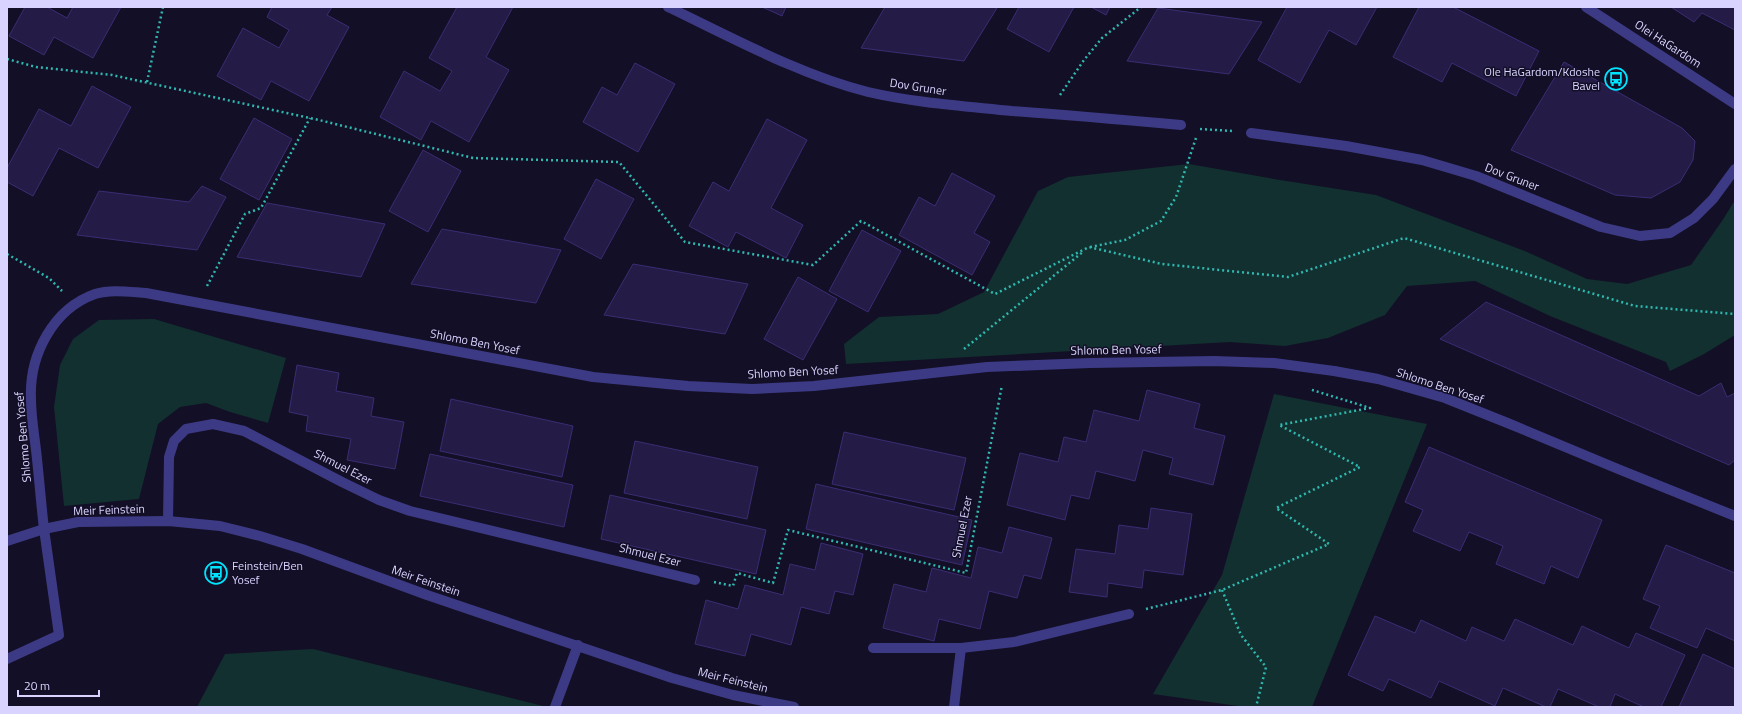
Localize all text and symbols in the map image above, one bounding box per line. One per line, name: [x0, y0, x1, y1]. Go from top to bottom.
street label: Olei HaGardom: [1631, 15, 1705, 72]
place label: Ole HaGardom/Kdoshe Bavel: [1484, 62, 1600, 95]
bus stop icon: Ole HaGardom/Kdoshe Bavel: [1603, 66, 1629, 92]
street label: Dov Gruner: [888, 73, 948, 100]
street label: Dov Gruner: [1482, 157, 1542, 196]
street label: Shlomo Ben Yosef: [429, 323, 522, 360]
street label: Shlomo Ben Yosef: [1070, 339, 1162, 360]
street label: Shlomo Ben Yosef: [747, 360, 839, 383]
street label: Shlomo Ben Yosef: [1394, 362, 1486, 409]
street label: Shlomo Ben Yosef: [9, 391, 36, 483]
street label: Shmuel Ezer: [311, 444, 376, 489]
street label: Shmuel Ezer: [946, 494, 977, 560]
street label: Meir Feinstein: [73, 499, 145, 520]
street label: Shmuel Ezer: [617, 538, 683, 571]
place label: Feinstein/Ben Yosef: [232, 556, 303, 589]
bus stop icon: Feinstein/Ben Yosef: [203, 560, 229, 586]
street label: Meir Feinstein: [389, 560, 463, 601]
street label: Meir Feinstein: [696, 662, 770, 697]
scale bar: [18, 672, 99, 698]
text: 20 m: [24, 676, 50, 695]

